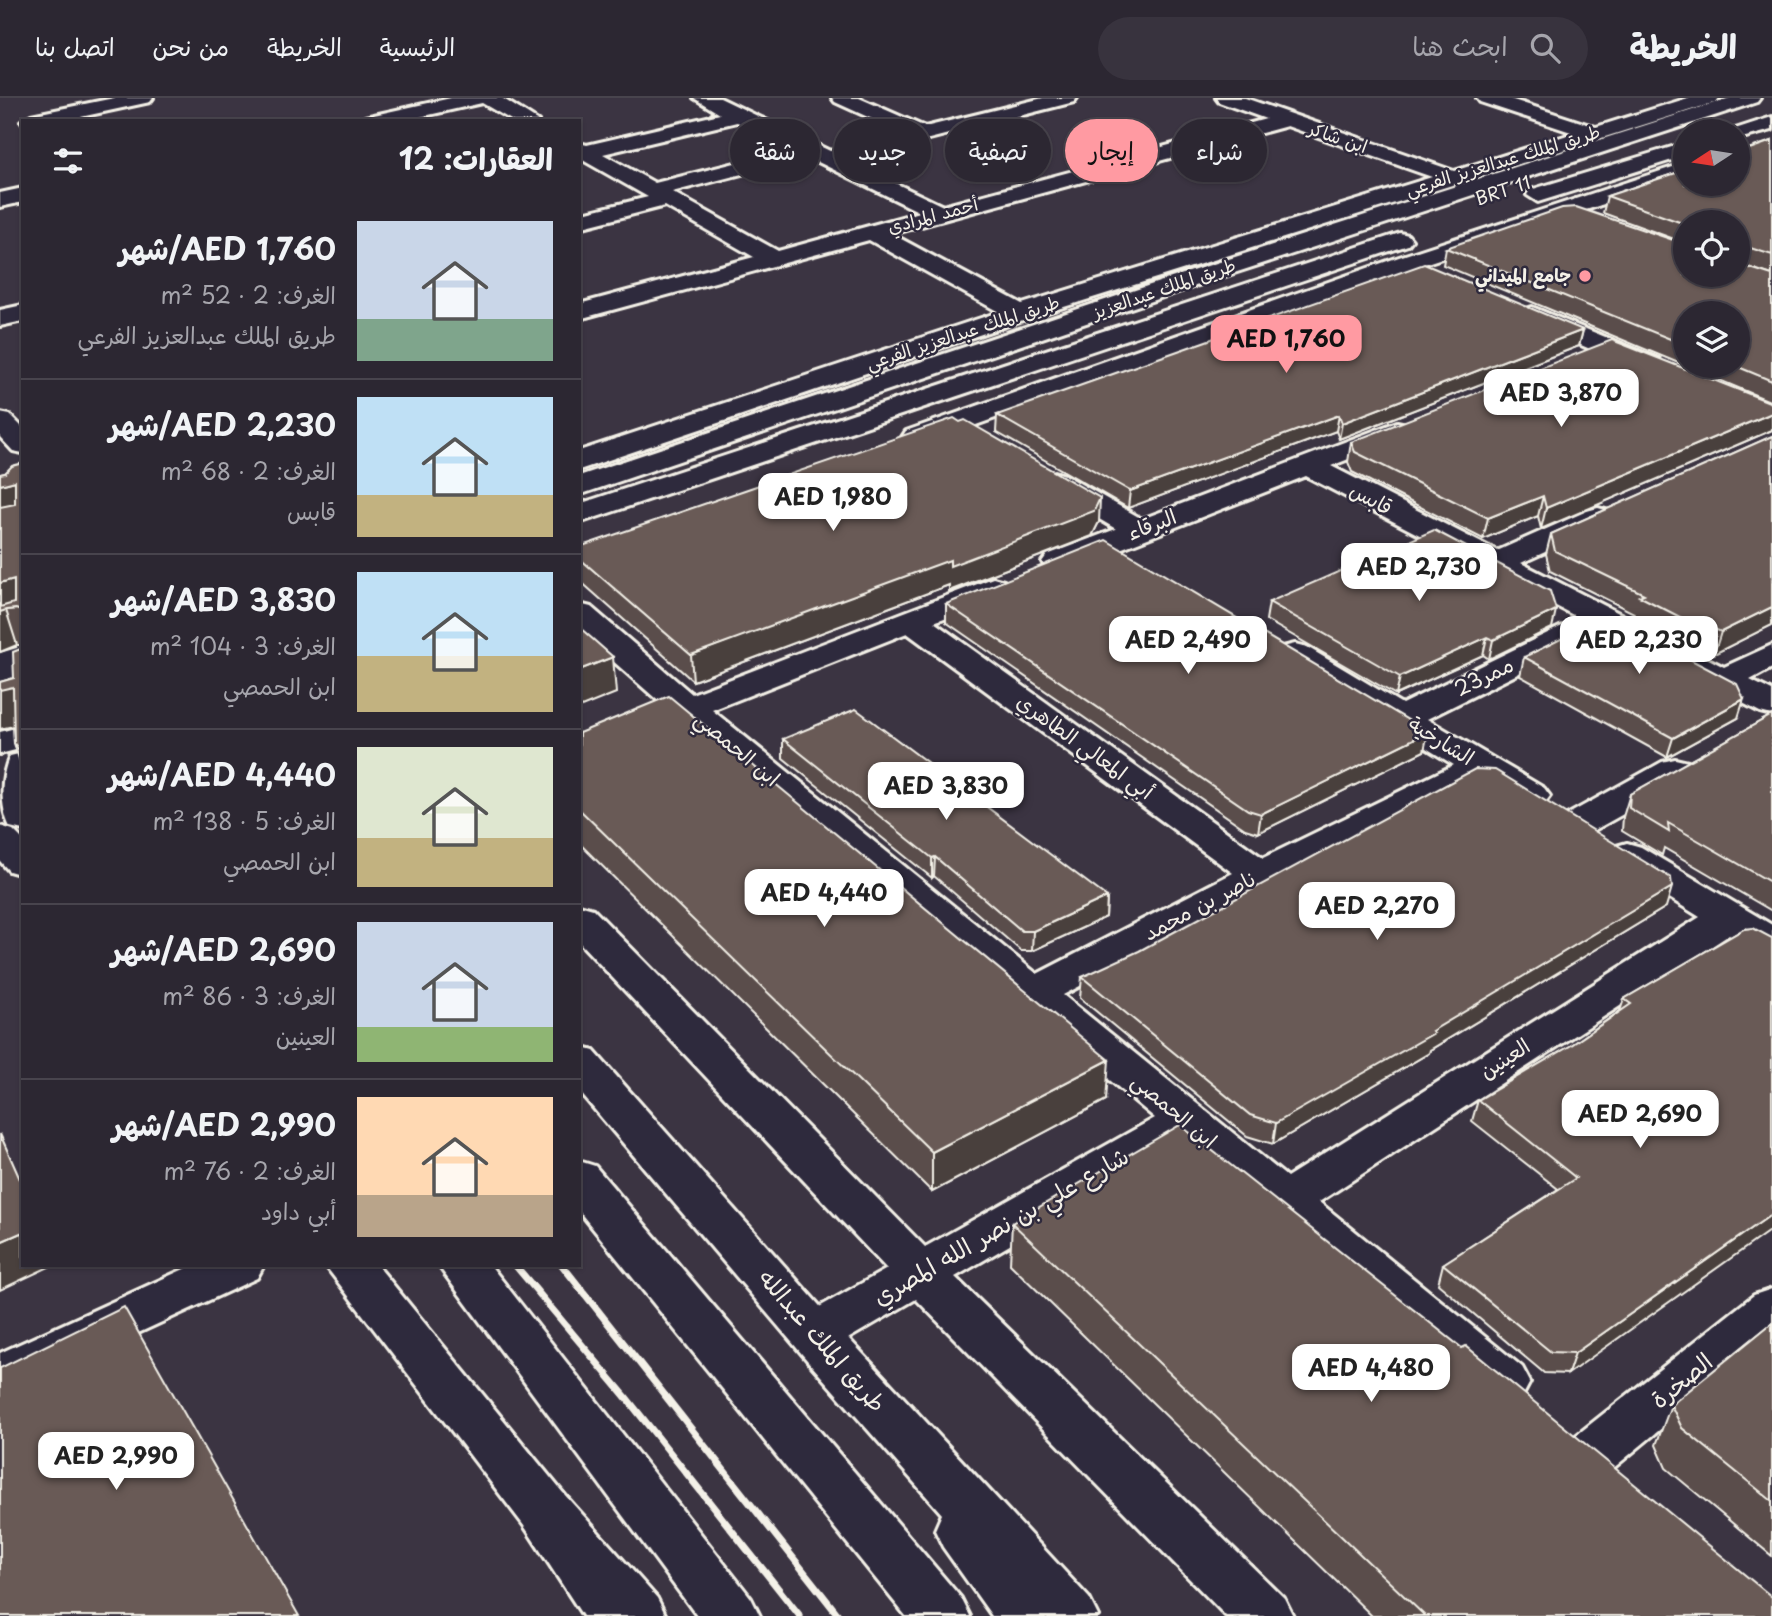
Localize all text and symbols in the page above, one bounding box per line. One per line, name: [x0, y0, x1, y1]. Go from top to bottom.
search box: [1098, 17, 1588, 80]
text: الخريطة: [1630, 20, 1737, 70]
text: ابحث هنا: [1412, 26, 1508, 65]
text: اتصل بنا: [35, 28, 115, 64]
text: من نحن: [153, 28, 229, 64]
text: الخريطة: [267, 28, 342, 64]
text: الرئيسية: [380, 28, 455, 64]
icon: search: [1526, 29, 1564, 67]
street label: ابن شاكر: [1304, 113, 1372, 159]
street label: طريق الملك عبدالعزيز الفرعي: [1402, 117, 1604, 206]
chip: شقة: [730, 119, 820, 182]
chip: جديد: [834, 119, 931, 182]
chip: تصفية: [945, 119, 1051, 182]
chip: إيجار: [1065, 119, 1158, 182]
chip: شراء: [1172, 119, 1267, 182]
north arrow: [1673, 119, 1750, 196]
map controls: [1673, 119, 1750, 378]
text: العقارات: 12: [399, 135, 553, 180]
icon: filters: [49, 142, 87, 180]
street label: BRT 11: [1471, 168, 1534, 211]
street label: أحمد المرادي: [884, 189, 982, 241]
button: locate: [1673, 210, 1750, 287]
text: AED 1,760/شهر: [119, 225, 336, 270]
icon: home: [413, 249, 497, 333]
street label: طريق الملك عبدالعزيز: [1086, 250, 1239, 325]
place label: جامع الميداني: [1475, 261, 1571, 292]
marker: جامع الميداني: [1577, 268, 1593, 284]
text: الغرف: 2 · 52 m²: [161, 277, 336, 312]
street label: طريق الملك عبدالعزيز الفرعي: [862, 287, 1064, 379]
button: layers: [1673, 301, 1750, 378]
pin: AED 1,760: [1206, 316, 1366, 375]
text: طريق الملك عبدالعزيز الفرعي: [78, 317, 336, 352]
text: AED 1,760: [1227, 320, 1345, 355]
pin: AED 3,870: [1481, 370, 1641, 429]
text: AED 3,870: [1500, 374, 1622, 409]
text: AED 2,230/شهر: [109, 401, 336, 446]
icon: home: [413, 425, 497, 509]
text: الغرف: 2 · 68 m²: [161, 453, 336, 488]
street label: قابس: [1345, 473, 1399, 522]
pin: AED 1,980: [753, 474, 913, 533]
text: AED 1,980: [774, 478, 892, 513]
text: قابس: [287, 493, 336, 528]
street label: البرقاء: [1122, 499, 1181, 547]
pin: AED 2,730: [1339, 544, 1499, 603]
text: AED 2,730: [1357, 548, 1481, 583]
text: AED 3,830/شهر: [112, 576, 336, 621]
icon: home: [413, 600, 497, 684]
pin: AED 2,490: [1108, 616, 1268, 676]
pin: AED 2,230: [1559, 616, 1719, 676]
text: AED 2,490: [1125, 621, 1251, 656]
text: AED 2,230: [1576, 621, 1702, 656]
text: الغرف: 3 · 104 m²: [150, 628, 336, 663]
street label: ممر23: [1448, 647, 1518, 703]
text: ابن الحمصي: [223, 668, 336, 703]
street label: أبي المعالي الطاهري: [1008, 685, 1161, 810]
street label: ابن الحمصي: [685, 702, 788, 797]
street label: الشارخية: [1403, 706, 1481, 772]
text: AED 4,440/شهر: [108, 751, 336, 796]
pin: AED 3,830: [866, 762, 1026, 822]
text: AED 3,830: [884, 767, 1008, 802]
icon: home: [413, 775, 497, 859]
text: الغرف: 5 · 138 m²: [152, 803, 336, 838]
text: ابن الحمصي: [223, 843, 336, 878]
street label: ناصر بن محمد: [1137, 861, 1261, 947]
pin: AED 4,440: [744, 870, 904, 929]
text: AED 4,440: [761, 874, 887, 909]
pin: AED 2,270: [1297, 882, 1457, 942]
text: AED 2,270: [1315, 887, 1439, 922]
text: AED 2,690/شهر: [111, 926, 336, 971]
icon: home: [413, 950, 497, 1034]
text: الغرف: 3 · 86 m²: [162, 978, 336, 1013]
text: العينين: [276, 1018, 336, 1053]
street label: العينين: [1472, 1029, 1536, 1086]
street label: ابن الحمصي: [1122, 1064, 1225, 1159]
pin: AED 2,690: [1560, 1090, 1720, 1150]
text: AED 2,690: [1578, 1095, 1702, 1130]
text: AED 2,990/شهر: [112, 1101, 336, 1146]
icon: home: [413, 1125, 497, 1209]
street label: شارع علي بن نصر الله المصري: [865, 1137, 1137, 1318]
text: الغرف: 2 · 76 m²: [164, 1153, 336, 1188]
text: أبي داود: [261, 1193, 336, 1228]
street label: طريق الملك عبدالله: [751, 1260, 896, 1419]
street label: الصخرة: [1642, 1343, 1720, 1416]
pin: AED 4,480: [1291, 1344, 1451, 1404]
text: AED 4,480: [1308, 1349, 1434, 1384]
pin: AED 2,990: [36, 1432, 196, 1492]
text: AED 2,990: [54, 1437, 178, 1472]

